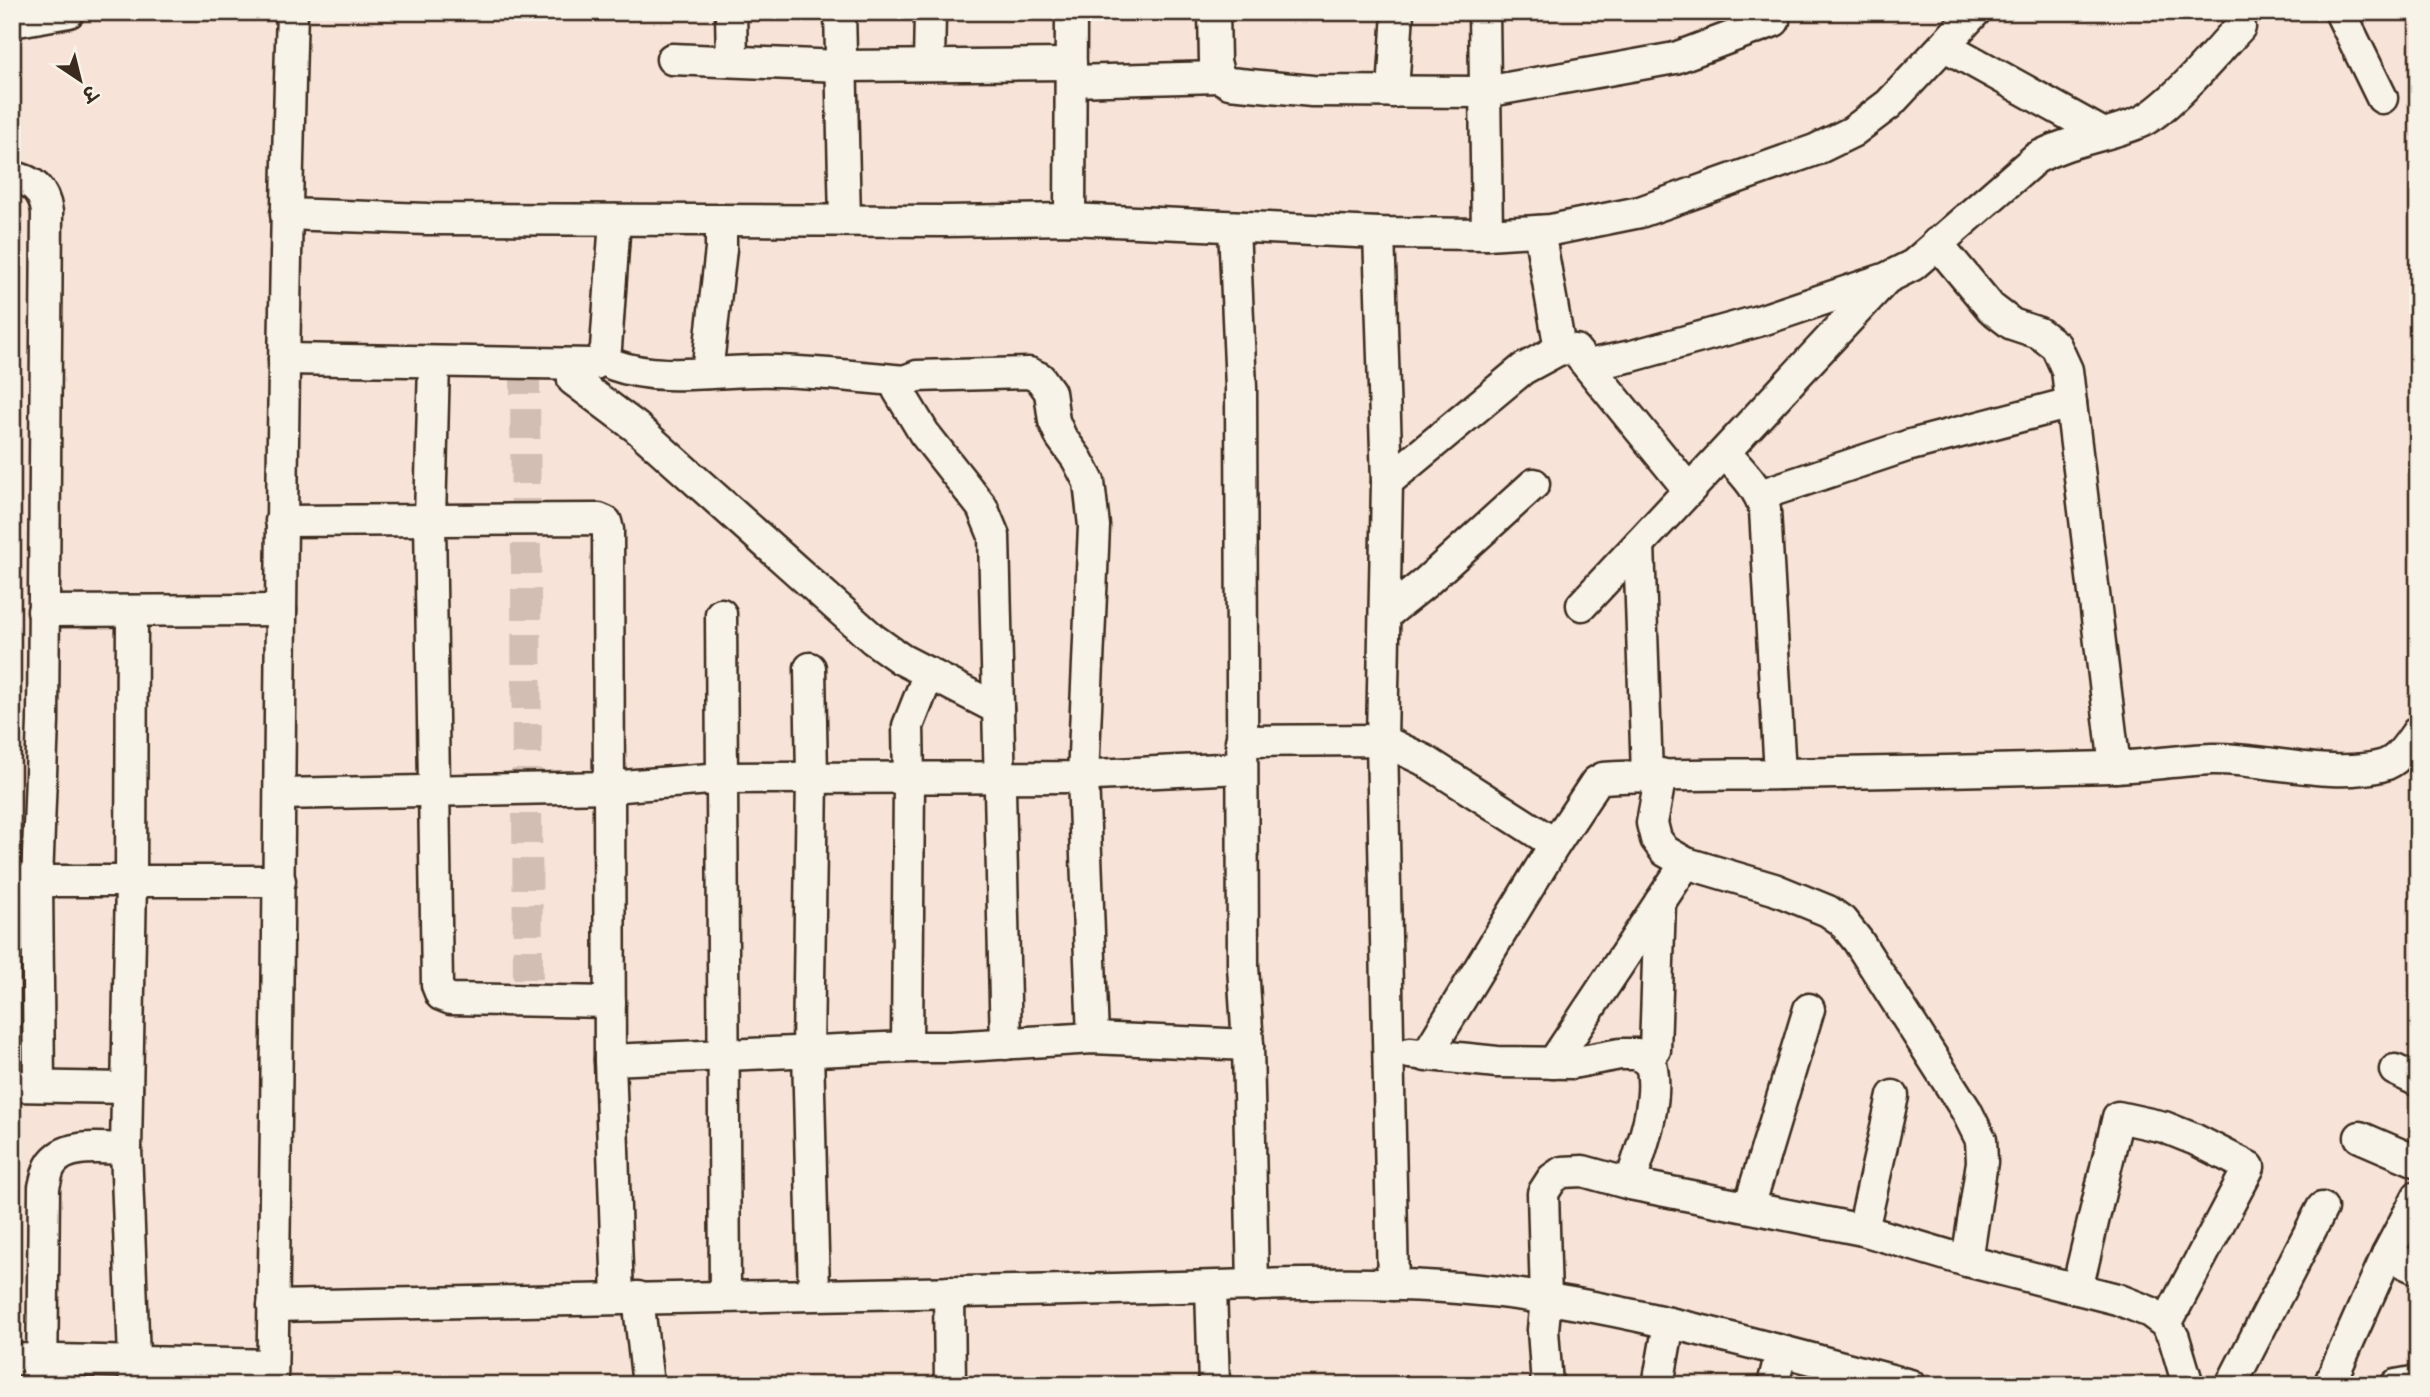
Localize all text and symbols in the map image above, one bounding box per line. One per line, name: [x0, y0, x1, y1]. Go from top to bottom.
north arrow: [46, 46, 116, 116]
text: उ: [74, 77, 103, 109]

